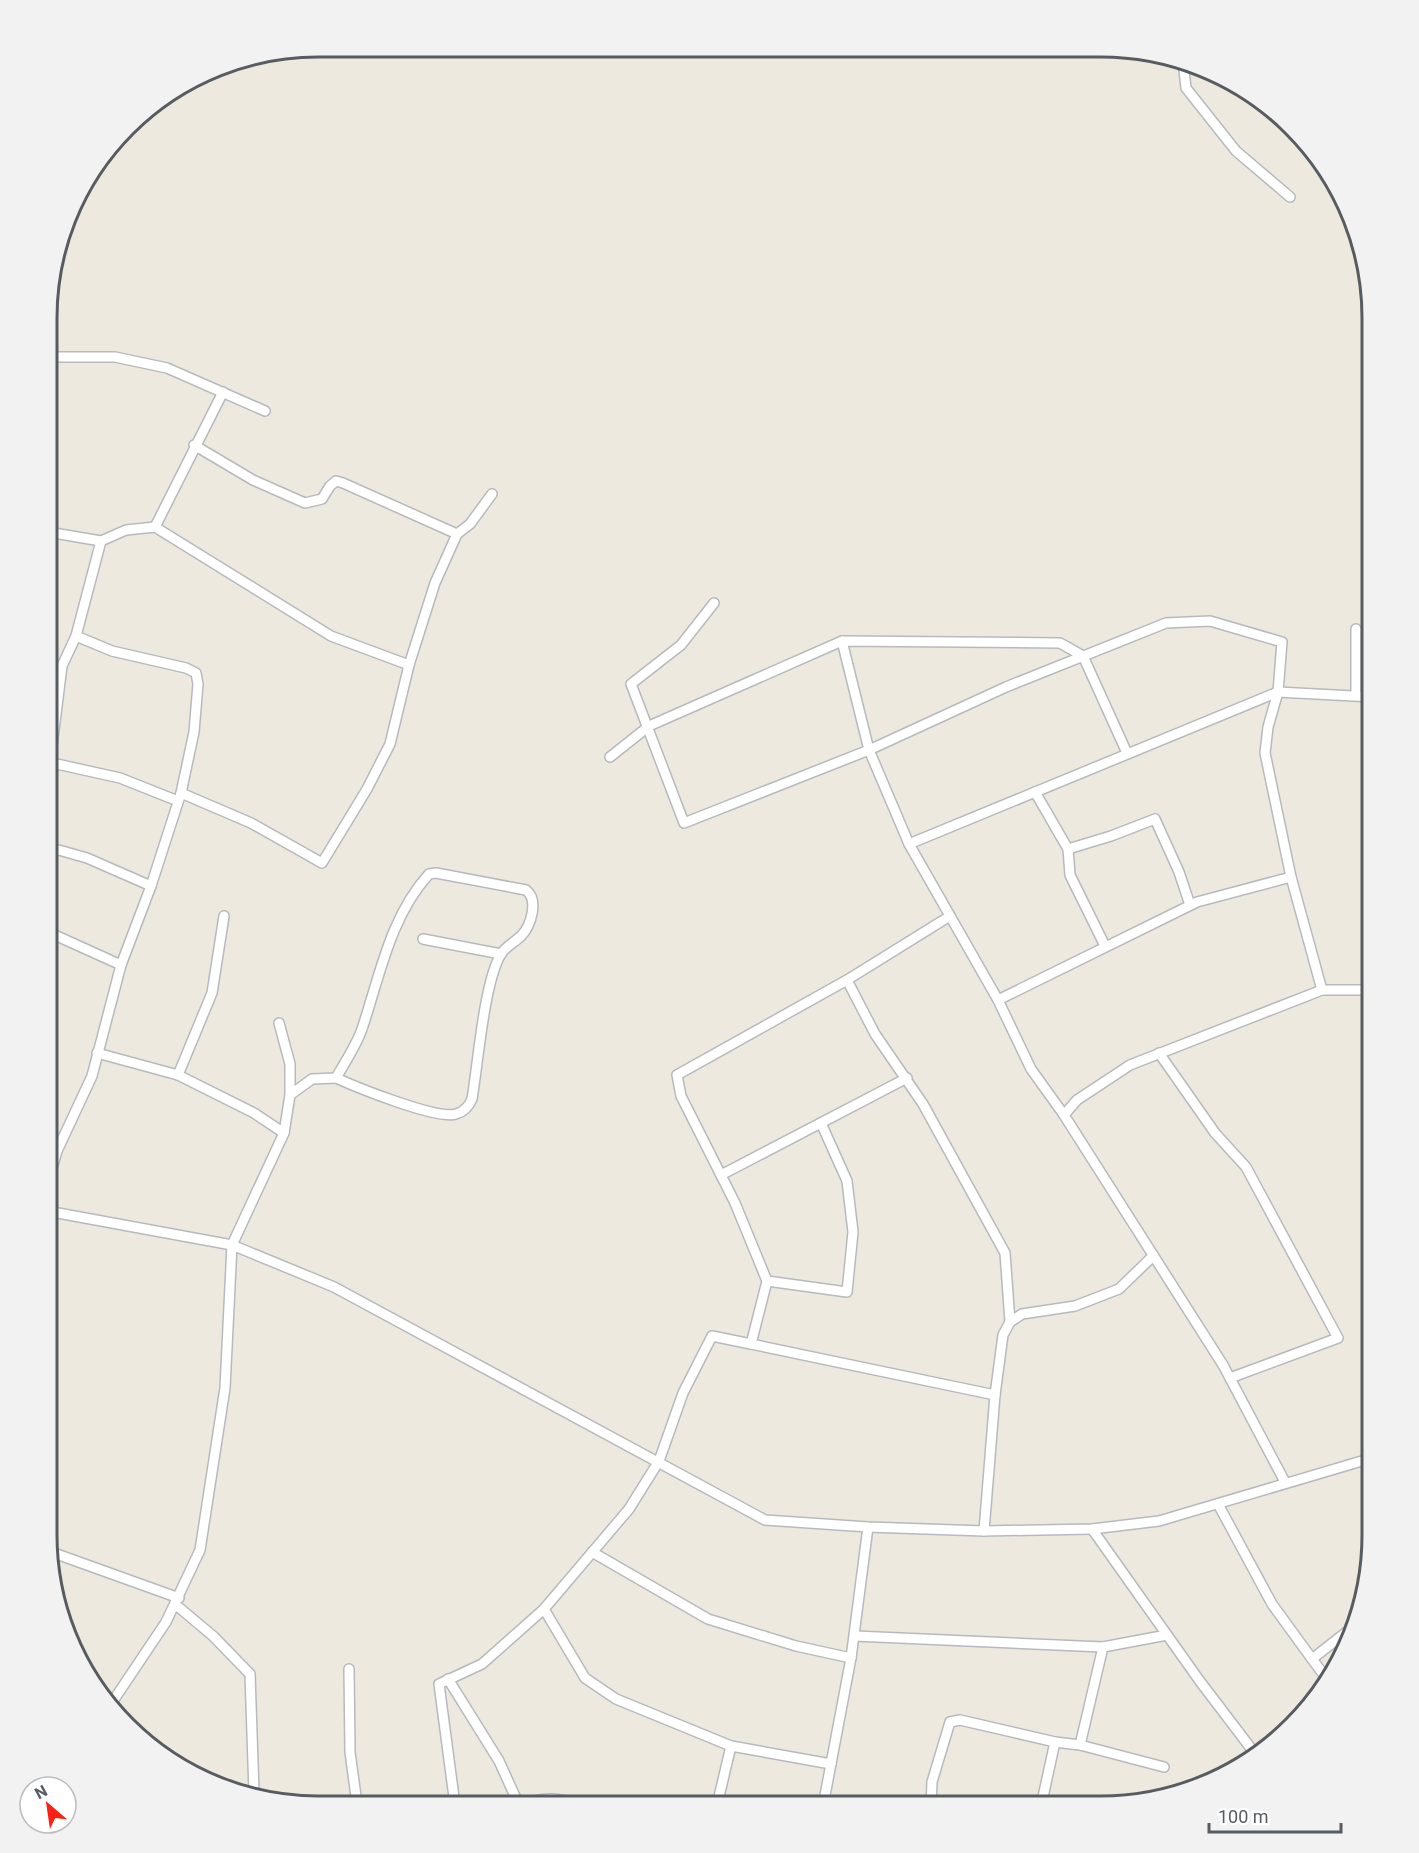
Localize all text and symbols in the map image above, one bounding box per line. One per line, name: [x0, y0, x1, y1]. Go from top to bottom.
north arrow: [18, 1775, 78, 1835]
text: N: [31, 1781, 51, 1803]
scale bar: [1209, 1796, 1341, 1834]
text: 100 m: [1218, 1806, 1269, 1827]

